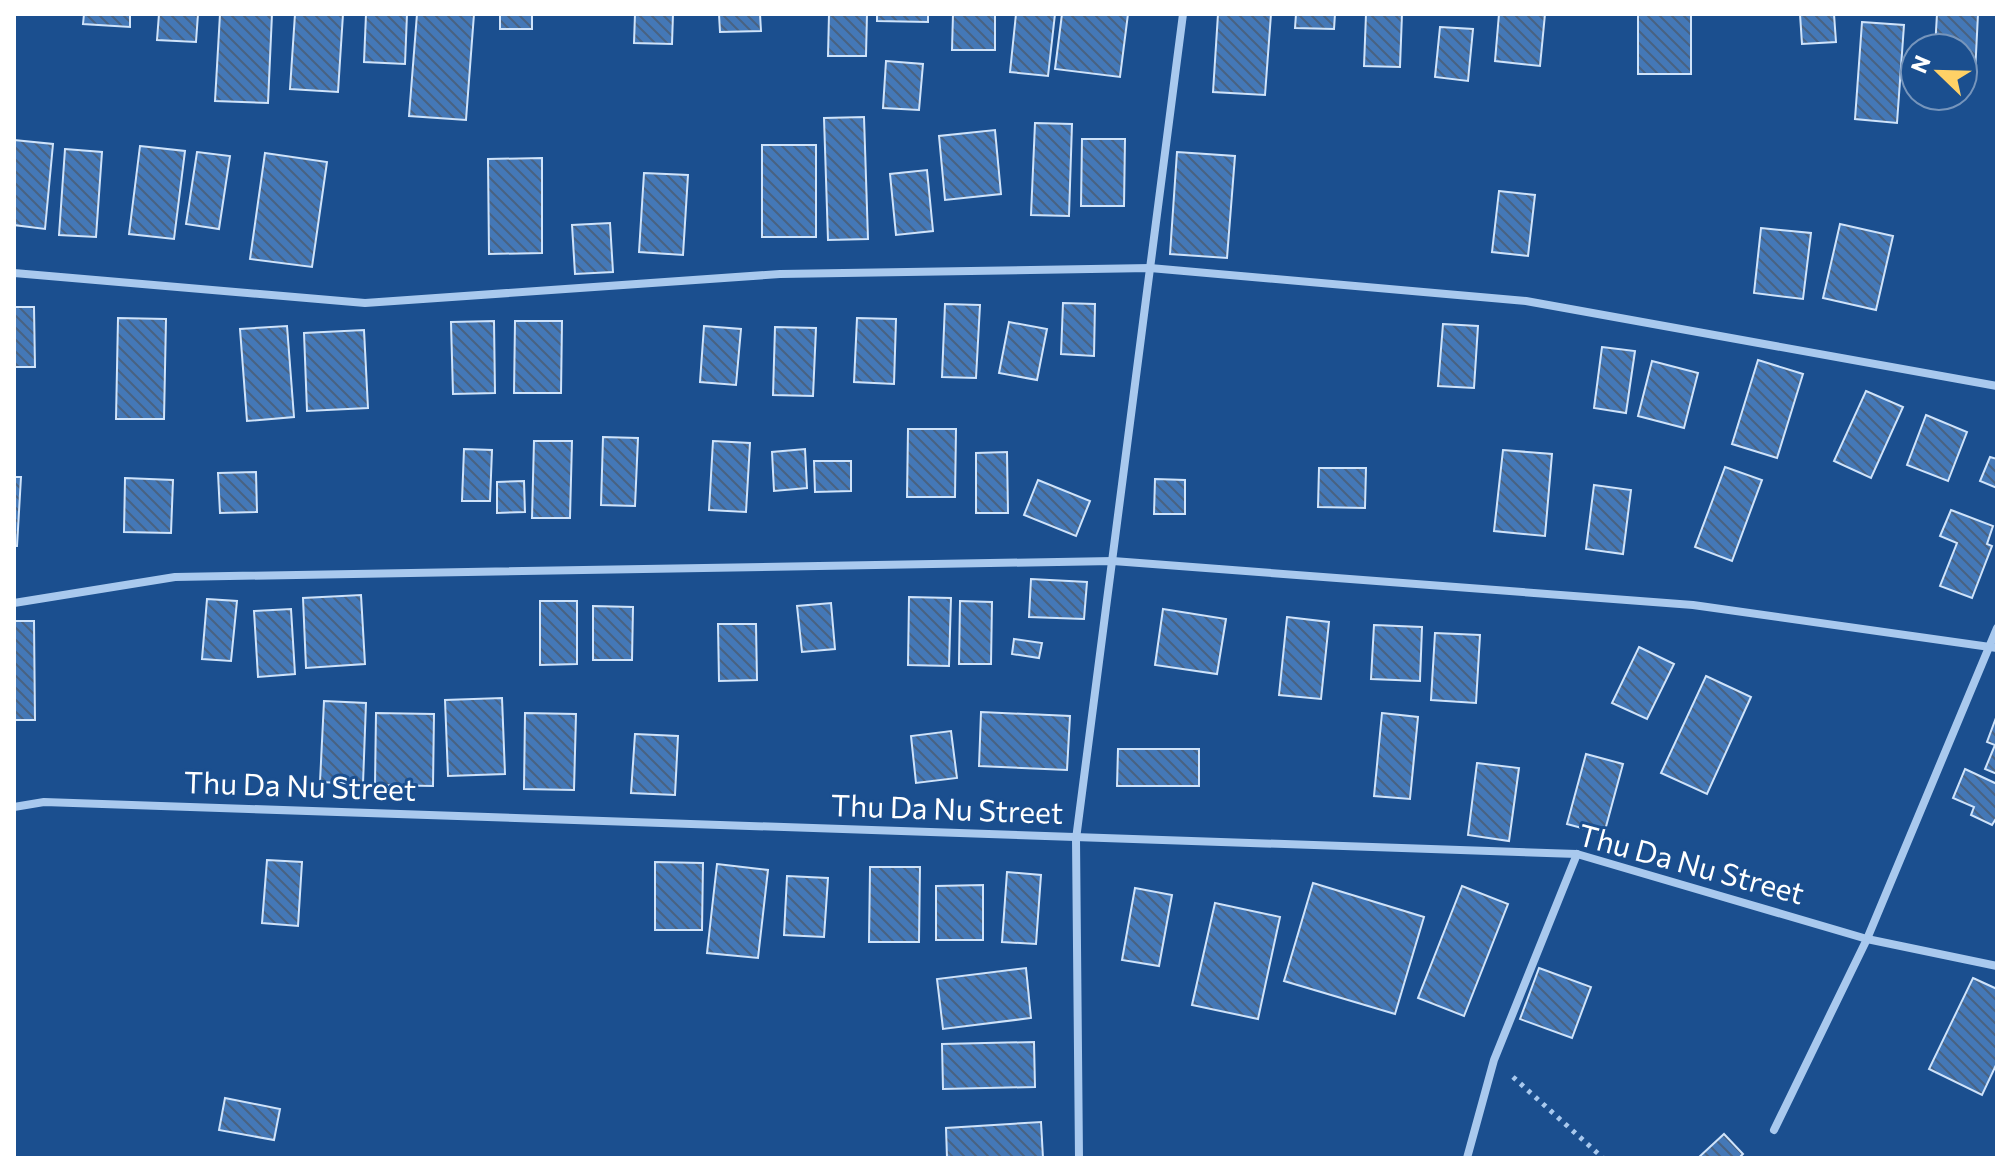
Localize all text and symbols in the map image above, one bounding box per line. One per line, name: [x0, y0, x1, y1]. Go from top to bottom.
north arrow: [1899, 32, 1979, 112]
text: N: [1904, 51, 1936, 77]
street label: Thu Da Nu Street: [183, 762, 417, 807]
street label: Thu Da Nu Street: [830, 785, 1064, 830]
street label: Thu Da Nu Street: [1575, 815, 1809, 911]

